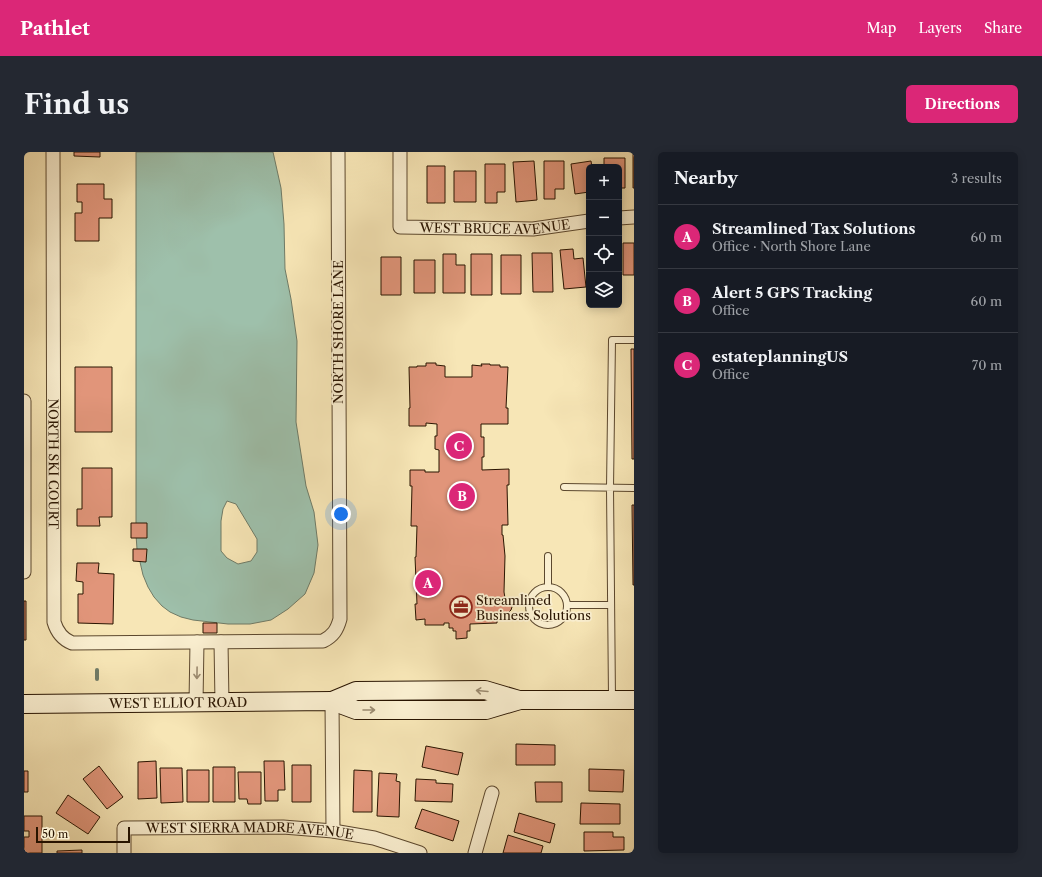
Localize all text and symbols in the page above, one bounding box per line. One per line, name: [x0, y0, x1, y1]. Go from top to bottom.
text: Pathlet: [20, 17, 90, 40]
text: Map: [866, 19, 896, 37]
text: Layers: [918, 19, 962, 37]
text: Share: [984, 19, 1022, 37]
button: Directions: [906, 85, 1018, 123]
text: Find us: [24, 87, 129, 121]
map controls: [586, 164, 622, 308]
button: +: [586, 164, 622, 200]
text: Nearby: [674, 168, 738, 188]
text: 3 results: [951, 170, 1002, 186]
button: −: [586, 200, 622, 236]
street label: WEST BRUCE AVENUE: [418, 216, 571, 237]
text: Streamlined Tax Solutions: [712, 219, 916, 238]
text: A: [682, 229, 692, 245]
text: 60 m: [971, 229, 1002, 245]
button: locate: [586, 236, 622, 272]
text: Office · North Shore Lane: [712, 238, 871, 254]
street label: NORTH SHORE LANE: [330, 260, 346, 404]
button: layers: [586, 272, 622, 308]
text: Alert 5 GPS Tracking: [712, 283, 872, 302]
text: B: [682, 293, 692, 309]
text: 60 m: [971, 293, 1002, 309]
text: Office: [712, 302, 749, 318]
text: estateplanningUS: [712, 347, 848, 366]
text: C: [682, 357, 692, 373]
text: 70 m: [972, 357, 1002, 373]
text: Office: [712, 366, 749, 382]
street label: NORTH SKI COURT: [46, 398, 62, 530]
pin: C: [446, 431, 472, 461]
pin: B: [449, 481, 475, 511]
your location: [331, 504, 351, 524]
pin: A: [415, 568, 441, 598]
place label: Streamlined Business Solutions: [476, 592, 591, 623]
office icon: Streamlined Business Solutions: [448, 594, 474, 620]
one-way arrow: [193, 666, 200, 679]
one-way arrow: [476, 687, 489, 695]
street label: WEST ELLIOT ROAD: [108, 694, 247, 711]
one-way arrow: [362, 706, 375, 714]
street label: WEST SIERRA MADRE AVENUE: [145, 819, 355, 842]
scale bar: [36, 825, 130, 844]
text: 50 m: [42, 827, 68, 841]

